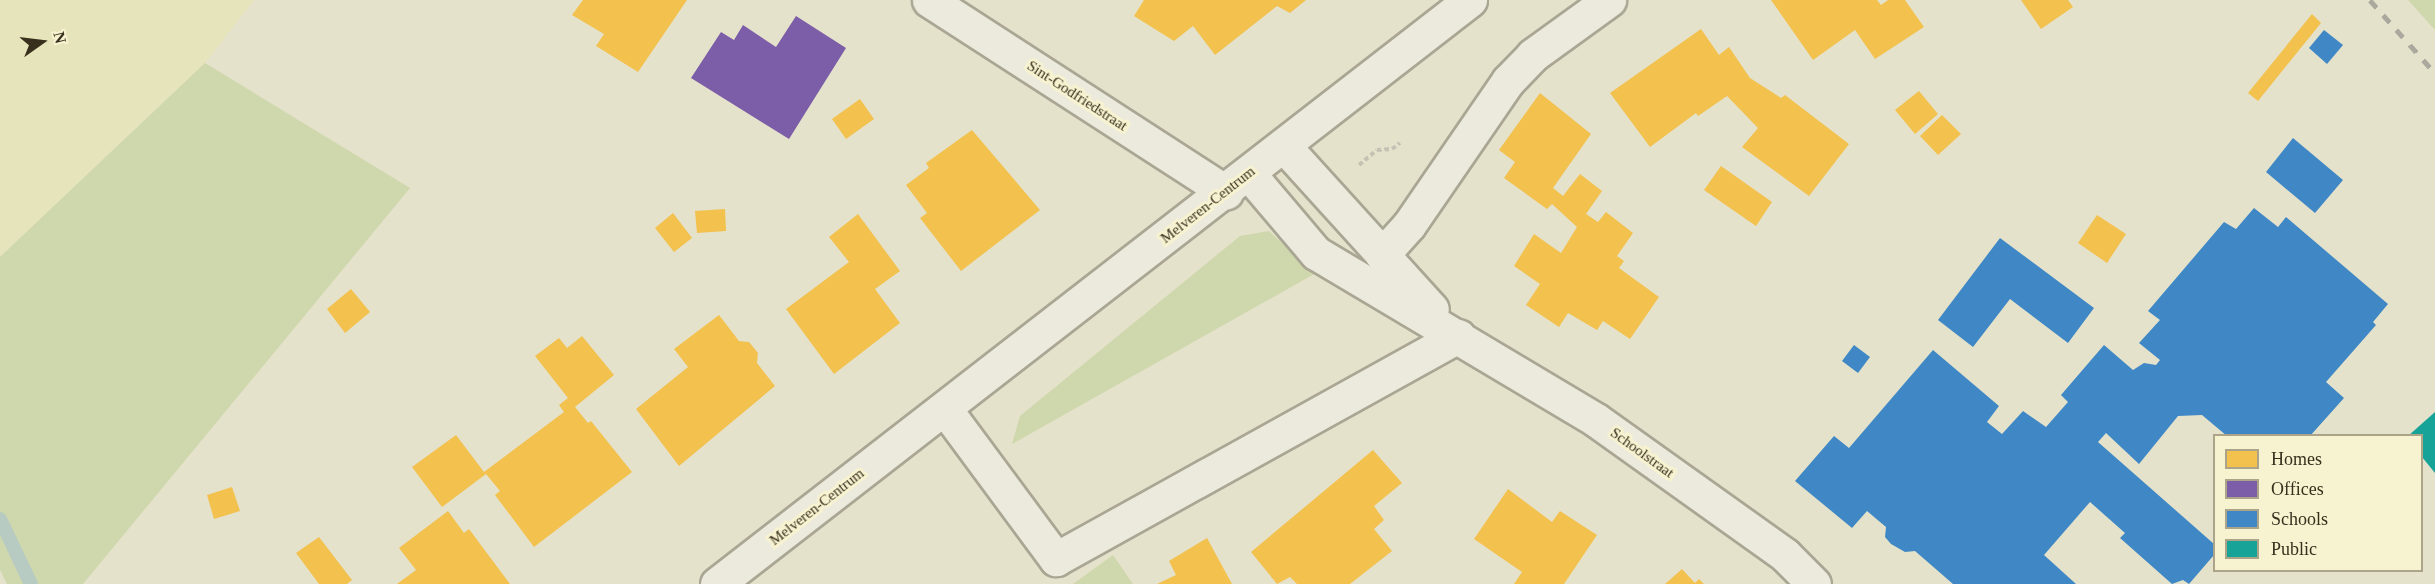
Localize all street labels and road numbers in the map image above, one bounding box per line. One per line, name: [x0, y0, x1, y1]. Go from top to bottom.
street label: Sint-Godfriedstraat: [1024, 57, 1130, 135]
street label: Melveren-Centrum: [1157, 163, 1259, 247]
street label: Schoolstraat: [1607, 424, 1677, 482]
street label: Melveren-Centrum: [766, 465, 868, 549]

